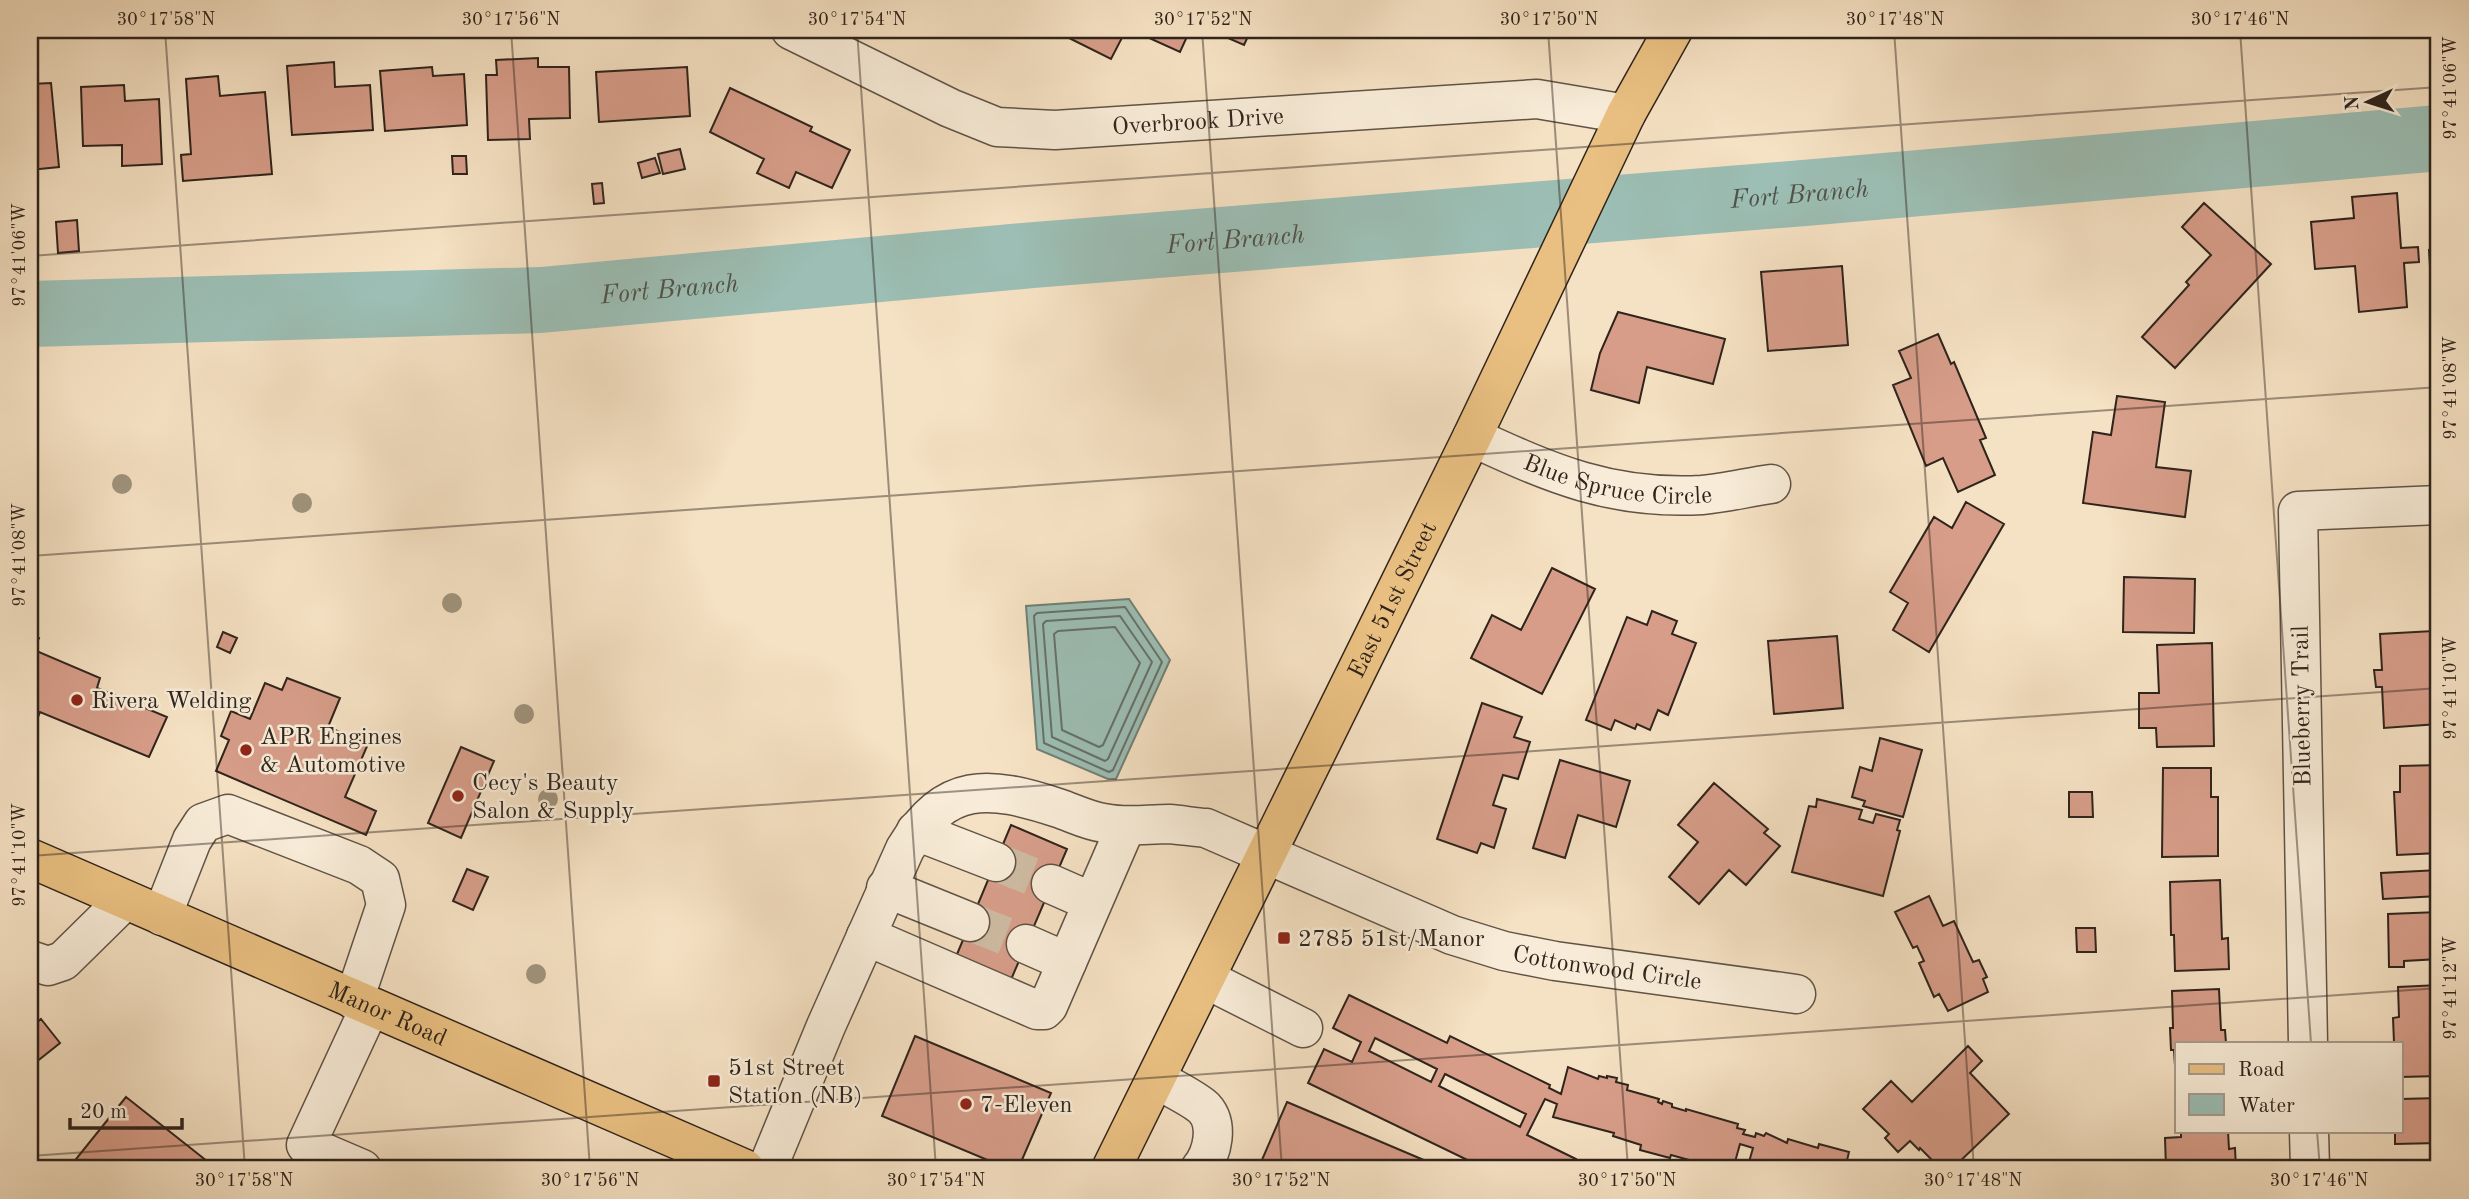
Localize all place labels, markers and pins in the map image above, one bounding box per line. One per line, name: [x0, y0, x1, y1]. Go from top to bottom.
place label: Rivera Welding: [91, 690, 252, 714]
marker: Rivera Welding: [69, 692, 85, 708]
place label: APR Engines & Automotive: [260, 726, 406, 778]
marker: APR Engines & Automotive: [238, 742, 254, 758]
place label: Cecy's Beauty Salon & Supply: [472, 772, 634, 824]
marker: Cecy's Beauty Salon & Supply: [450, 788, 466, 804]
place label: 2785 51st/Manor: [1298, 928, 1485, 952]
marker: 2785 51st/Manor: [1276, 930, 1292, 946]
place label: 51st Street Station (NB): [728, 1057, 862, 1109]
marker: 51st Street Station (NB): [706, 1073, 722, 1089]
place label: 7-Eleven: [980, 1094, 1072, 1118]
marker: 7-Eleven: [958, 1096, 974, 1112]

